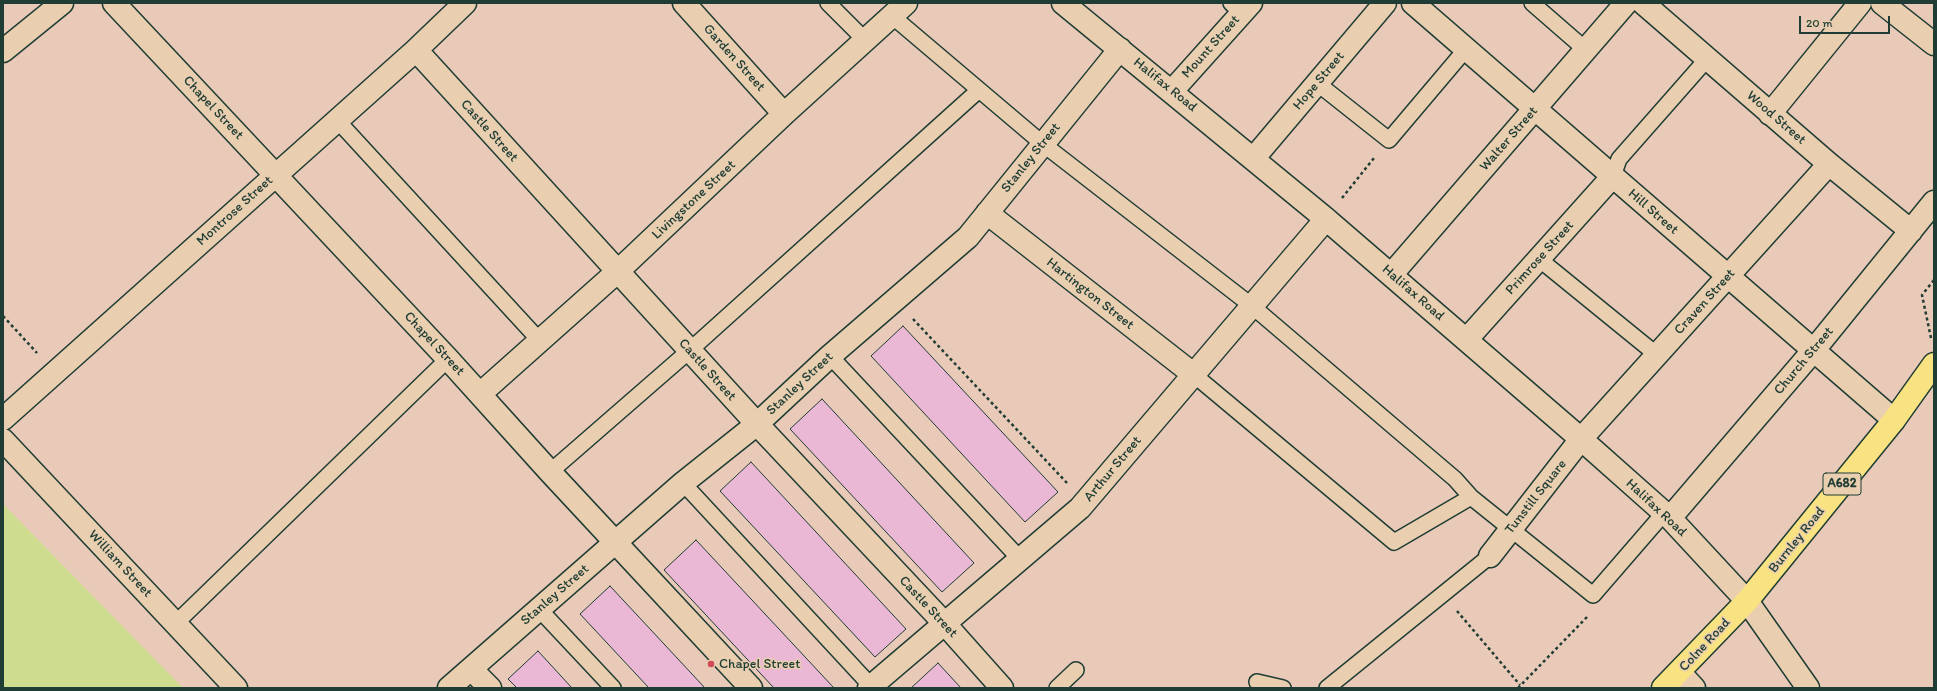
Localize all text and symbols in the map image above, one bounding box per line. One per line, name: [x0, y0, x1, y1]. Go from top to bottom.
scale bar: [1801, 8, 1892, 34]
street label: Mount Street: [1178, 12, 1244, 82]
text: 20 m: [1806, 16, 1833, 30]
street label: Garden Street: [699, 21, 769, 95]
street label: Hope Street: [1290, 48, 1348, 114]
street label: Halifax Road: [1130, 54, 1200, 116]
street label: Chapel Street: [179, 72, 247, 144]
street label: Wood Street: [1743, 87, 1809, 149]
street label: Castle Street: [456, 96, 522, 166]
street label: Walter Street: [1476, 103, 1542, 175]
street label: Stanley Street: [998, 120, 1064, 196]
street label: Livingstone Street: [649, 157, 739, 243]
street label: Montrose Street: [193, 172, 277, 250]
street label: Hill Street: [1624, 186, 1682, 238]
street label: Primrose Street: [1502, 217, 1578, 299]
street label: Hartington Street: [1043, 254, 1137, 334]
street label: Halifax Road: [1378, 261, 1448, 325]
street label: Craven Street: [1671, 266, 1739, 338]
street label: Chapel Street: [400, 308, 468, 380]
street label: Church Street: [1771, 324, 1837, 398]
street label: Castle Street: [674, 335, 740, 405]
street label: Stanley Street: [763, 349, 837, 419]
street label: Arthur Street: [1081, 433, 1145, 505]
street label: Tunstill Square: [1502, 456, 1570, 538]
road number: A682: [1823, 473, 1861, 495]
street label: Halifax Road: [1622, 475, 1690, 541]
street label: Burnley Road: [1765, 504, 1829, 576]
street label: William Street: [84, 527, 156, 601]
street label: Stanley Street: [517, 561, 593, 629]
street label: Castle Street: [895, 573, 961, 641]
street label: Colne Road: [1676, 615, 1734, 675]
place label: Chapel Street: [719, 656, 800, 672]
marker: Chapel Street: [706, 659, 716, 669]

